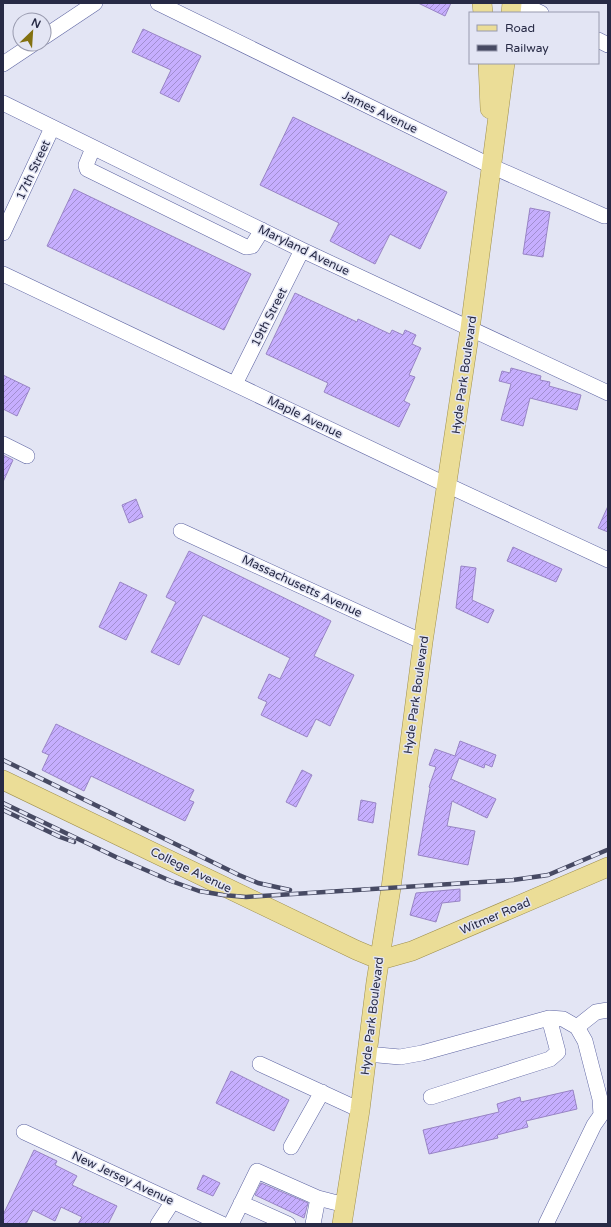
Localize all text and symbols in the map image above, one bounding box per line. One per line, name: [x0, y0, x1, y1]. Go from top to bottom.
north arrow: [12, 12, 52, 52]
legend: [469, 12, 599, 64]
text: N: [29, 16, 43, 31]
text: Road: [505, 21, 535, 35]
text: Railway: [505, 41, 549, 55]
street label: James Avenue: [340, 88, 420, 136]
street label: 17th Street: [13, 137, 53, 202]
street label: Maryland Avenue: [256, 222, 352, 278]
street label: 19th Street: [248, 285, 290, 349]
street label: Hyde Park Boulevard: [449, 315, 479, 435]
street label: Maple Avenue: [265, 393, 345, 441]
street label: Massachusetts Avenue: [240, 552, 365, 620]
street label: Hyde Park Boulevard: [401, 635, 431, 755]
street label: College Avenue: [148, 844, 234, 896]
street label: Witmer Road: [458, 895, 532, 937]
street label: Hyde Park Boulevard: [358, 956, 386, 1076]
street label: New Jersey Avenue: [70, 1148, 176, 1208]

